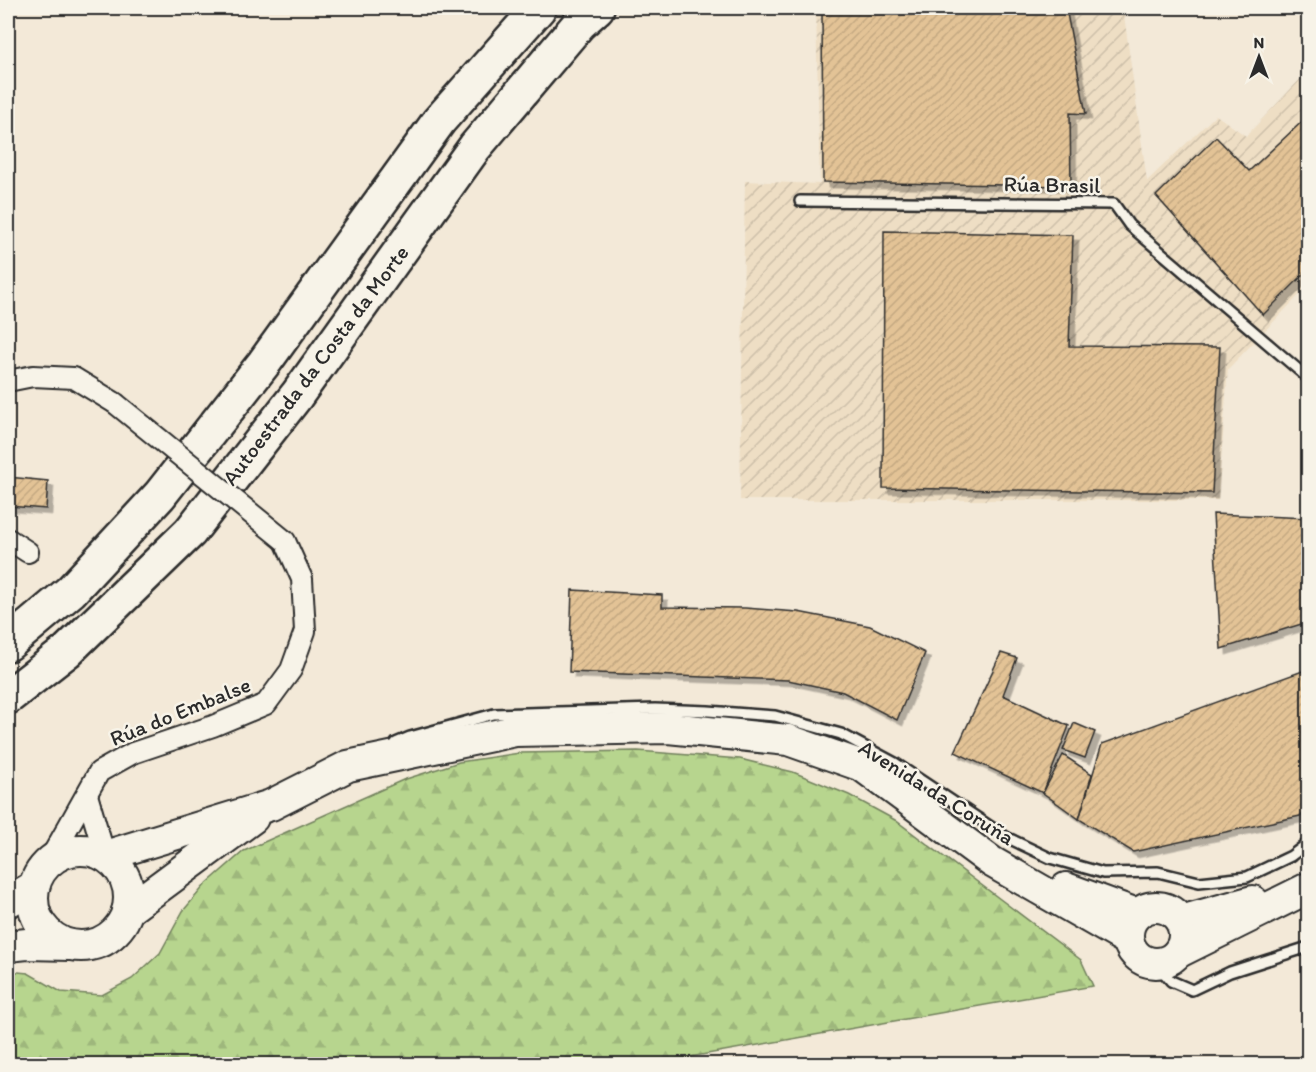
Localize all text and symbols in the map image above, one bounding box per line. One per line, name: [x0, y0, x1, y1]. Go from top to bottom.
north arrow: [1229, 27, 1289, 87]
text: N: [1254, 33, 1264, 52]
street label: Rúa Brasil: [1003, 170, 1101, 199]
street label: Autoestrada da Costa da Morte: [216, 240, 415, 491]
street label: Rúa do Embalse: [106, 671, 255, 752]
street label: Avenida da Coruña: [854, 734, 1020, 851]

